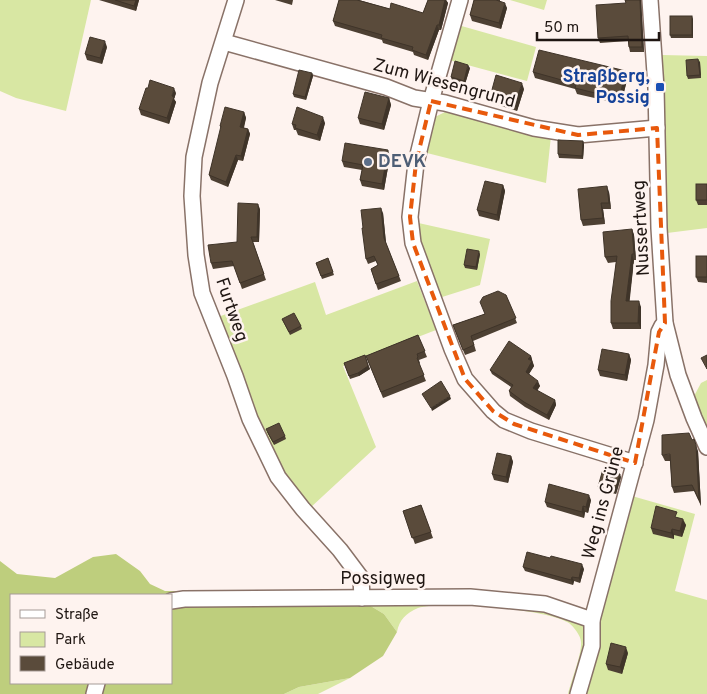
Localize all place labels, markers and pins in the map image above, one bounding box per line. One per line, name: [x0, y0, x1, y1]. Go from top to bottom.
place label: Straßberg, Possig: [562, 66, 650, 110]
marker: Straßberg, Possig: [654, 81, 666, 93]
place label: DEVK: [378, 151, 426, 174]
marker: DEVK: [362, 156, 374, 168]

